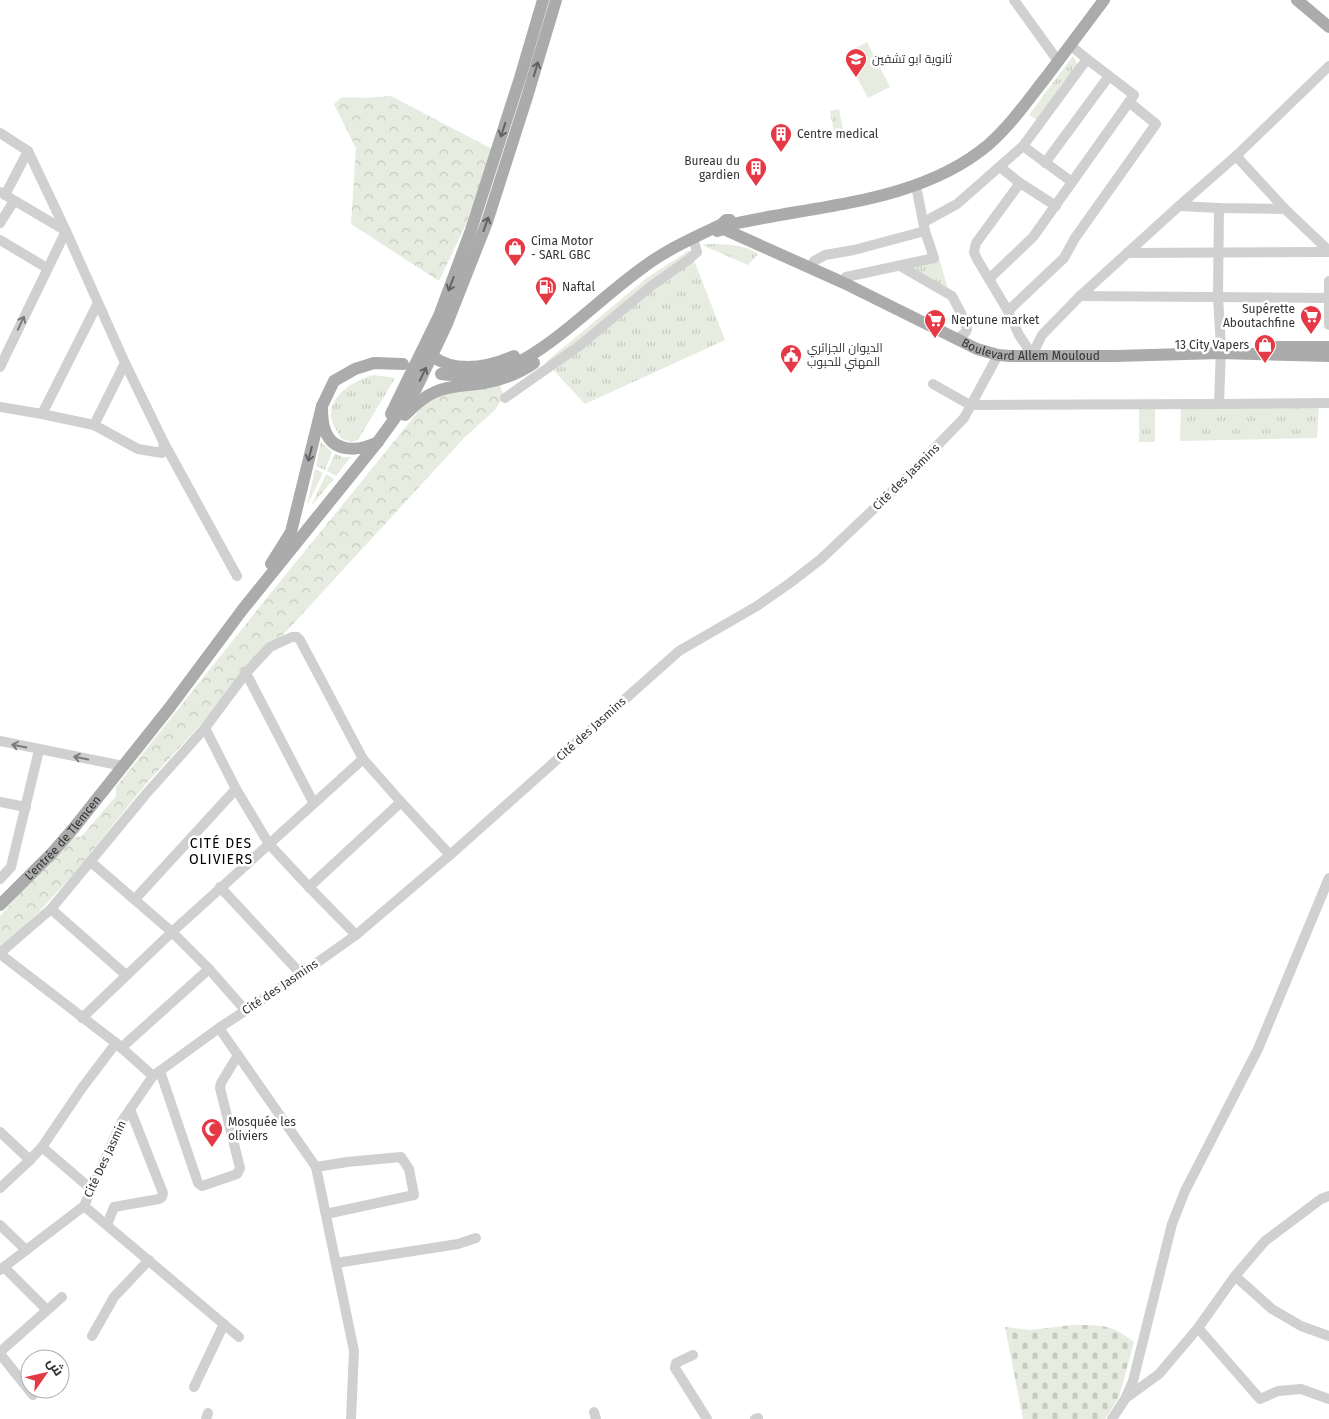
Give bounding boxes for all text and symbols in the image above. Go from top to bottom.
school or university icon: ثانوية ابو تشفين [844,47,868,78]
place label: ثانوية ابو تشفين [872,52,953,66]
one-way arrow [531,61,541,77]
one-way arrow [498,122,508,138]
building icon: Centre medical [769,122,793,153]
place label: Centre medical [797,127,879,141]
place label: Bureau du gardien [684,154,740,182]
building icon: Bureau du gardien [744,156,768,187]
one-way arrow [482,217,491,232]
place label: Cima Motor - SARL GBC [531,234,594,262]
shop icon: Cima Motor - SARL GBC [503,236,527,267]
fuel station icon: Naftal [534,275,558,306]
one-way arrow [446,276,455,291]
place label: Naftal [562,280,595,294]
place label: Supérette Aboutachfine [1223,302,1295,330]
supermarket icon: Supérette Aboutachfine [1299,304,1323,335]
supermarket icon: Neptune market [923,308,947,339]
place label: Neptune market [951,313,1040,327]
one-way arrow [17,316,26,331]
shop icon: 13 City Vapers [1253,333,1277,364]
street label: Boulevard Allem Mouloud [959,335,1100,363]
place label: 13 City Vapers [1175,338,1249,352]
place label: الديوان الجزائري المهني للحبوب [807,341,883,372]
public building icon: الديوان الجزائري المهني للحبوب [779,343,803,374]
one-way arrow [419,366,429,381]
street label: Cité des Jasmins [870,440,943,513]
one-way arrow [305,445,314,461]
street label: Cité des Jasmins [553,694,629,764]
one-way arrow [12,740,28,750]
one-way arrow [73,753,89,762]
street label: L'entrée de Tlemcen [22,793,104,883]
district label: CITÉ DES OLIVIERS [189,834,253,868]
street label: Cité des Jasmins [239,956,321,1018]
place label: Mosquée les oliviers [228,1115,296,1143]
mosque icon: Mosquée les oliviers [200,1117,224,1148]
street label: Cité Des Jasmin [81,1118,129,1200]
north arrow [20,1349,70,1399]
text: ش [43,1355,67,1379]

